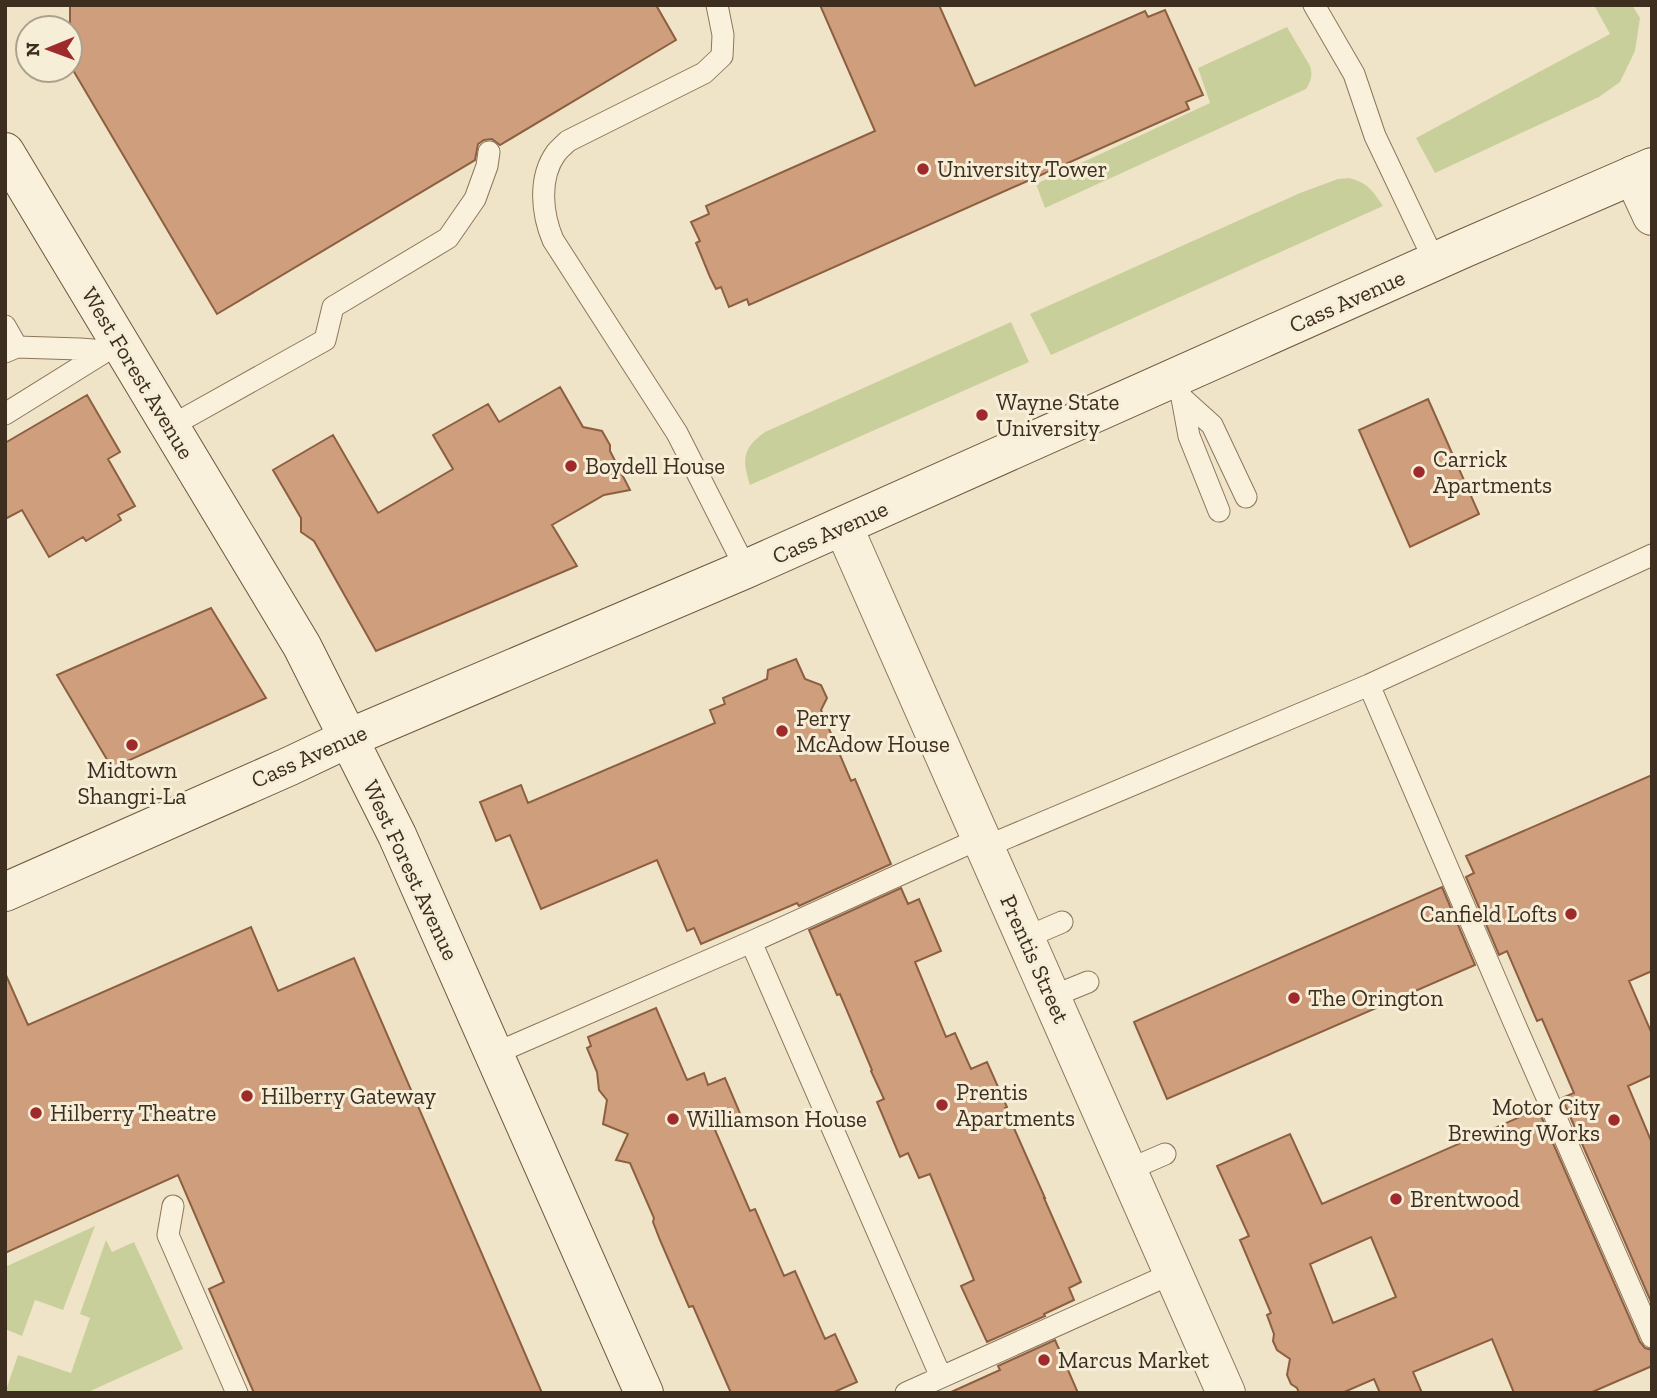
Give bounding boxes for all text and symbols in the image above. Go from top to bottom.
north arrow [14,14,84,84]
text: N [21,42,44,57]
place label: University Tower [937,155,1107,183]
marker: University Tower [915,161,931,177]
street label: Cass Avenue [1285,263,1409,339]
street label: West Forest Avenue [76,282,200,464]
place label: Wayne State University [996,388,1119,442]
marker: Wayne State University [974,407,990,423]
place label: Carrick Apartments [1433,445,1552,499]
place label: Boydell House [585,452,725,480]
marker: Boydell House [563,458,579,474]
marker: Carrick Apartments [1411,464,1427,480]
street label: Cass Avenue [768,494,892,570]
place label: Perry McAdow House [796,704,950,758]
street label: Cass Avenue [247,718,371,794]
marker: Perry McAdow House [774,723,790,739]
marker: Midtown Shangri-La [124,737,140,753]
place label: Midtown Shangri-La [78,756,186,810]
street label: West Forest Avenue [357,775,465,965]
street label: Prentis Street [994,890,1076,1028]
place label: Canfield Lofts [1420,900,1557,928]
marker: Canfield Lofts [1563,906,1579,922]
place label: The Orington [1308,984,1443,1012]
marker: The Orington [1286,990,1302,1006]
place label: Prentis Apartments [956,1078,1075,1132]
place label: Hilberry Gateway [261,1082,436,1110]
marker: Hilberry Gateway [239,1088,255,1104]
place label: Motor City Brewing Works [1448,1093,1600,1147]
marker: Prentis Apartments [934,1097,950,1113]
place label: Hilberry Theatre [50,1099,216,1127]
marker: Hilberry Theatre [28,1105,44,1121]
place label: Williamson House [687,1105,867,1133]
marker: Williamson House [665,1111,681,1127]
marker: Motor City Brewing Works [1606,1112,1622,1128]
place label: Brentwood [1410,1185,1520,1213]
marker: Brentwood [1388,1191,1404,1207]
place label: Marcus Market [1058,1346,1210,1374]
marker: Marcus Market [1036,1352,1052,1368]

